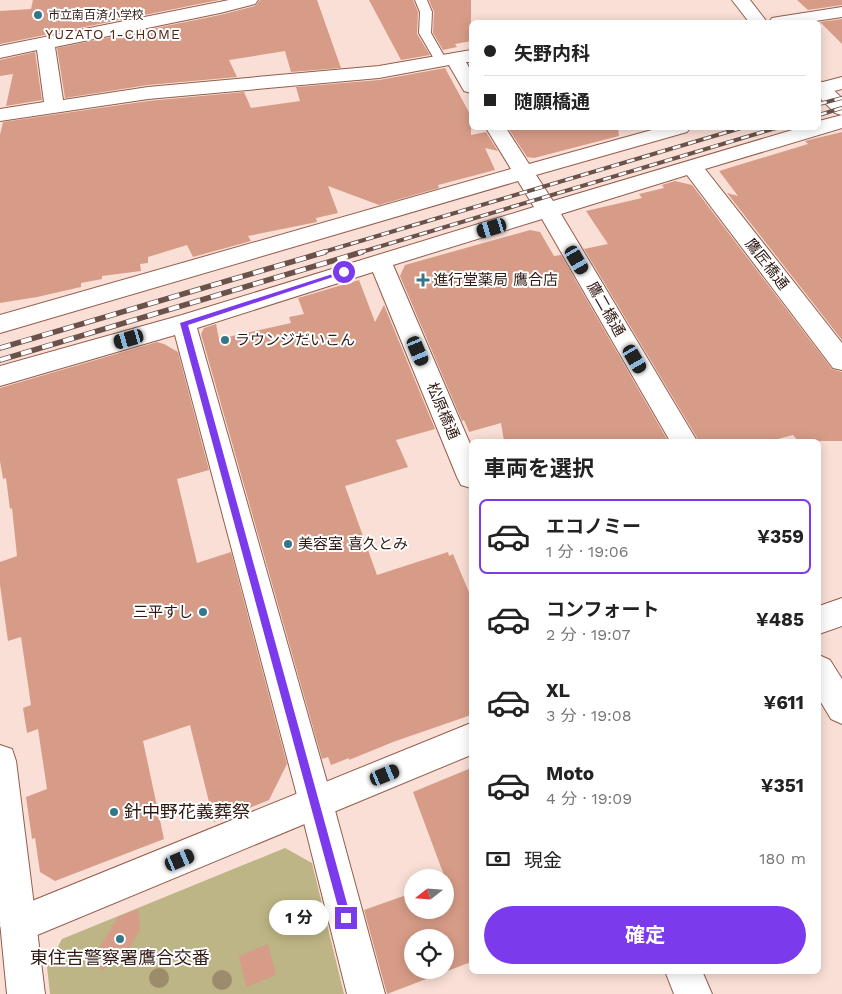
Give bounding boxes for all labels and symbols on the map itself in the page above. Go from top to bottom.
place label: 市立南百済小学校 [48,8,144,22]
marker: 市立南百済小学校 [32,9,44,21]
district label: YUZATO 1-CHOME [45,26,181,42]
car [475,216,508,240]
street label: 鷹匠橋通 [741,235,793,293]
car [563,243,590,277]
route start [333,261,355,283]
place label: 進行堂薬局 鷹合店 [433,271,558,289]
marker: 進行堂薬局 鷹合店 [417,274,429,286]
street label: 鷹二橋通 [583,279,629,339]
car [112,328,145,350]
place label: ラウンジだいこん [235,331,355,349]
marker: ラウンジだいこん [219,334,231,346]
car [405,334,430,368]
car [621,342,648,376]
street label: 松原橋通 [423,380,463,442]
place label: 美容室 喜久とみ [298,535,408,553]
marker: 美容室 喜久とみ [282,538,294,550]
place label: 三平すし [133,603,193,621]
marker: 三平すし [197,606,209,618]
car [368,762,401,788]
place label: 針中野花義葬祭 [124,801,250,822]
marker: 針中野花義葬祭 [108,806,120,818]
car [163,847,196,873]
north arrow [404,869,454,919]
callout: 1 分 [268,900,328,936]
route end [335,907,357,929]
marker: 東住吉警察署鷹合交番 [114,933,126,945]
place label: 東住吉警察署鷹合交番 [30,947,210,968]

